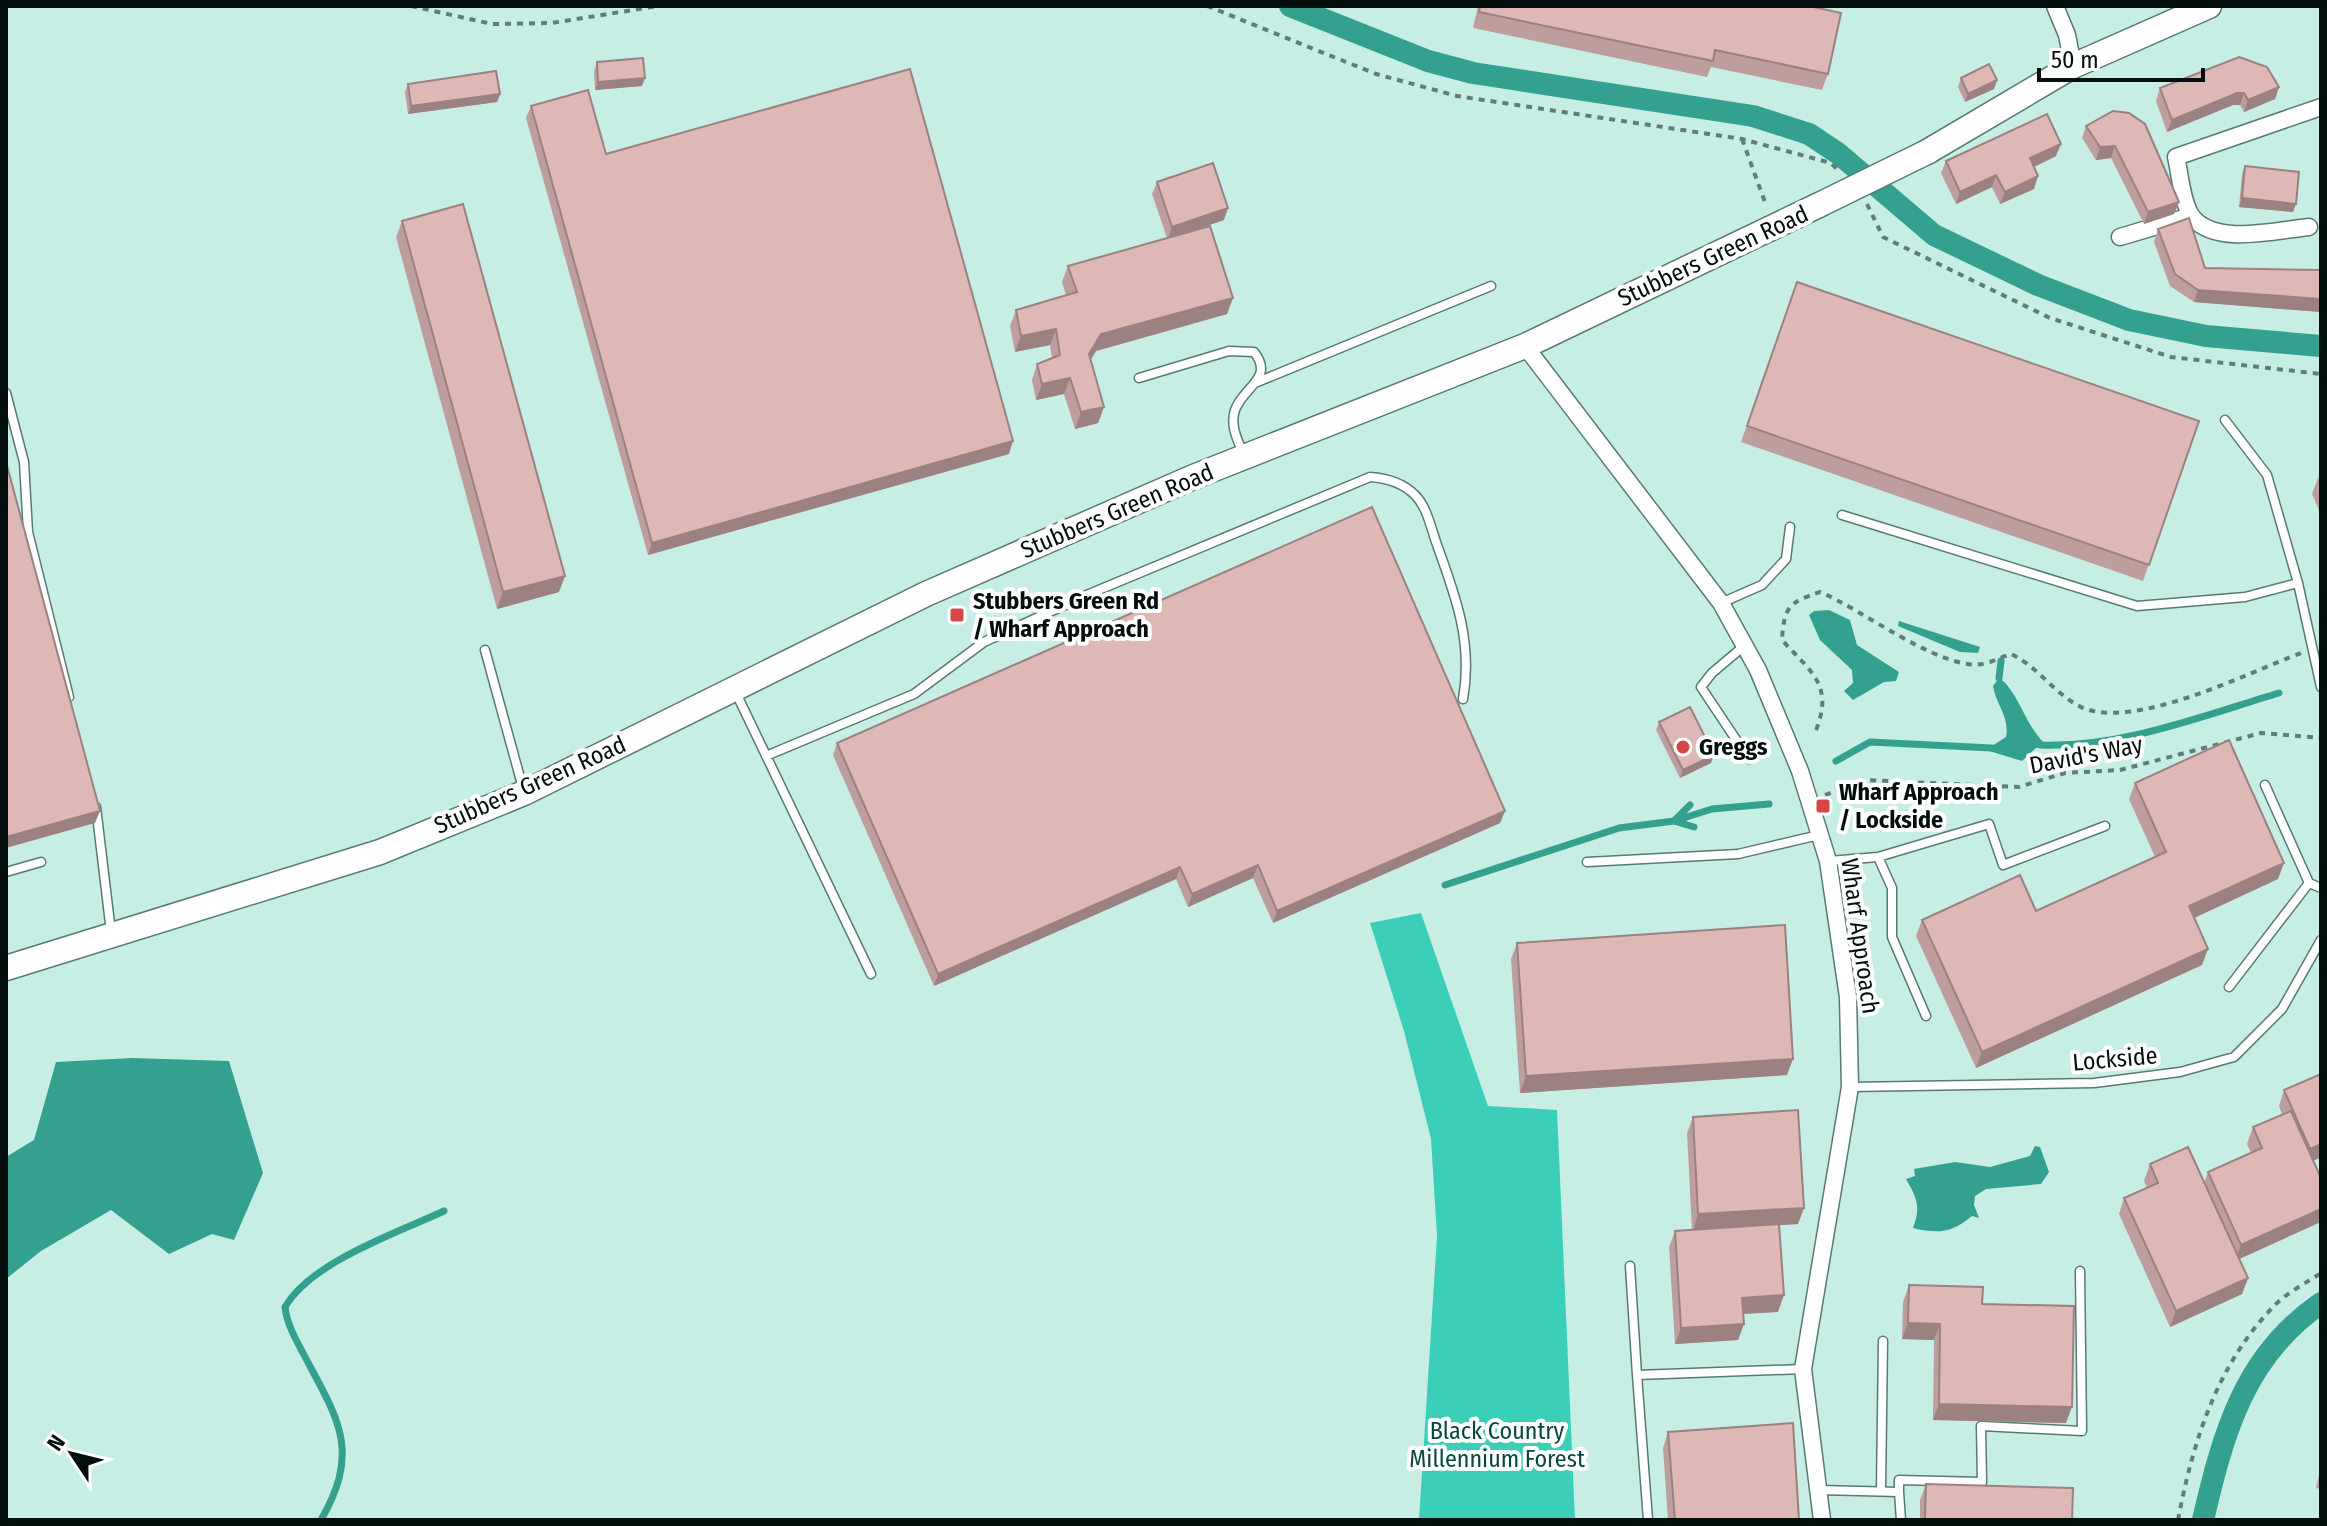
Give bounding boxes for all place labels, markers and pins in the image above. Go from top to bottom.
place label: Stubbers Green Rd / Wharf Approach [973,587,1159,643]
marker: Stubbers Green Rd / Wharf Approach [948,606,966,624]
place label: Greggs [1699,733,1768,761]
marker: Greggs [1674,738,1692,756]
place label: Wharf Approach / Lockside [1839,778,1999,834]
marker: Wharf Approach / Lockside [1814,797,1832,815]

